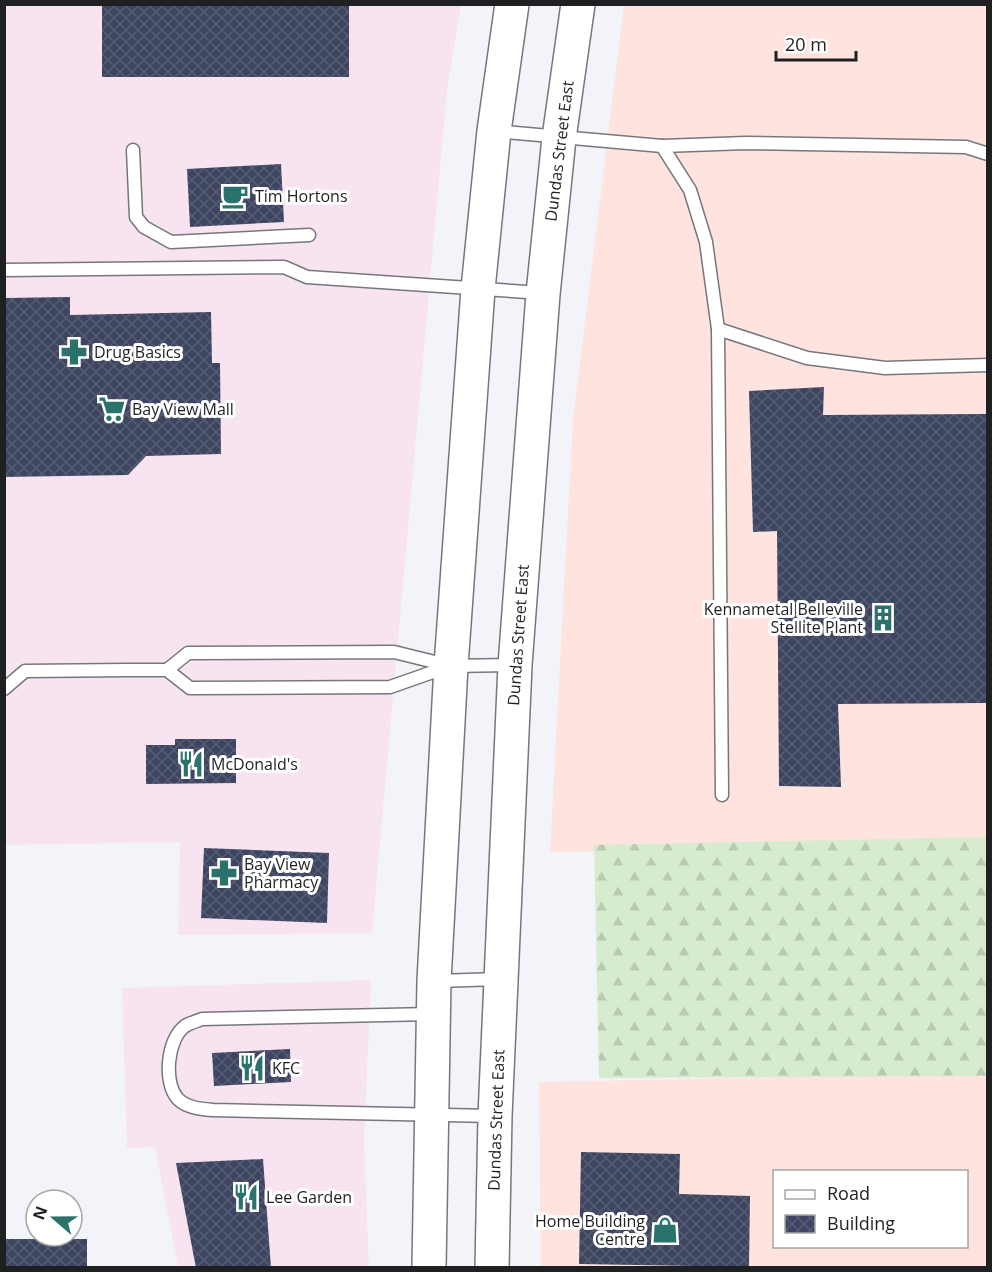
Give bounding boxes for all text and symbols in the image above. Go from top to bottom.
scale bar [776,24,856,62]
text: 20 m [785,32,827,56]
street label: Dundas Street East [539,79,579,223]
cafe icon: Tim Hortons [220,181,250,211]
place label: Tim Hortons [255,185,348,207]
pharmacy icon: Drug Basics [59,337,89,367]
place label: Drug Basics [94,341,181,363]
supermarket icon: Bay View Mall [97,394,127,424]
place label: Bay View Mall [132,398,234,420]
street label: Dundas Street East [502,563,534,706]
place label: Kennametal Belleville Stellite Plant [704,598,863,638]
building icon: Kennametal Belleville Stellite Plant [868,603,898,633]
restaurant icon: McDonald's [176,749,206,779]
place label: McDonald's [211,753,298,775]
place label: Bay View Pharmacy [244,853,319,893]
pharmacy icon: Bay View Pharmacy [209,858,239,888]
street label: Dundas Street East [483,1049,509,1191]
restaurant icon: KFC [237,1053,267,1083]
place label: KFC [272,1057,300,1079]
legend [773,1170,968,1248]
text: Road [827,1181,870,1205]
restaurant icon: Lee Garden [231,1182,261,1212]
place label: Lee Garden [266,1186,352,1208]
north arrow [24,1188,84,1248]
text: N [27,1203,52,1223]
place label: Home Building Centre [535,1210,645,1250]
text: Building [827,1211,895,1235]
shop icon: Home Building Centre [650,1215,680,1245]

